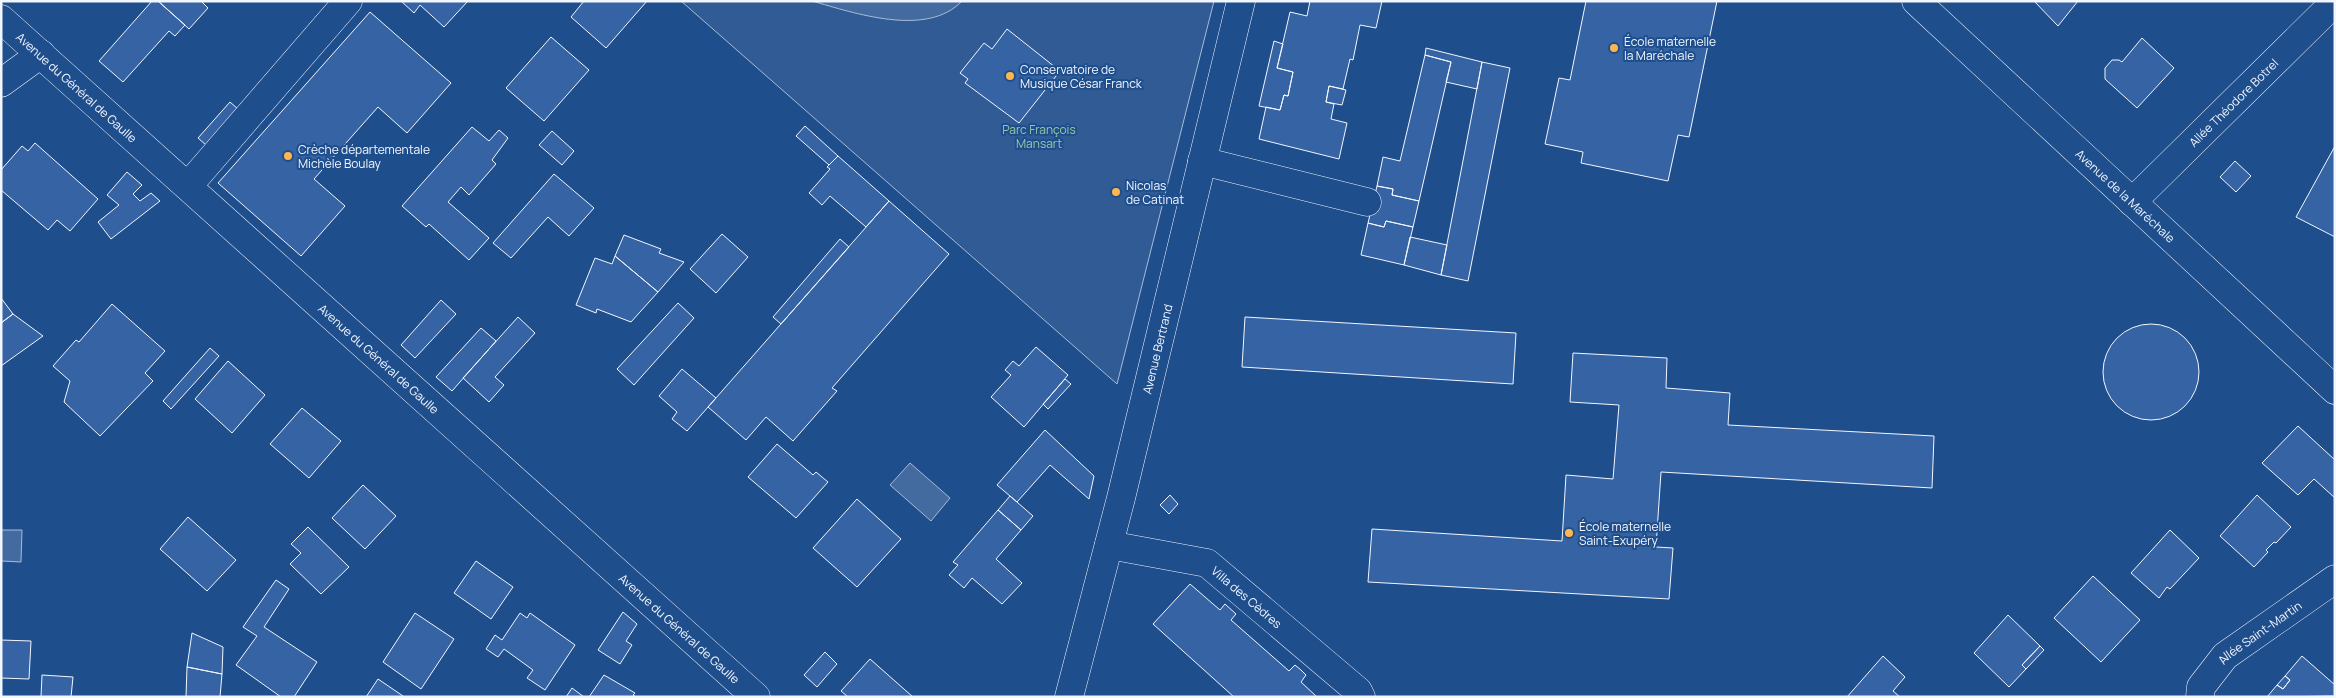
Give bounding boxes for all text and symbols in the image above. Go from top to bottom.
street label: Avenue du Général de Gaulle [13,28,141,146]
place label: École maternelle la Maréchale [1624,33,1716,64]
marker: École maternelle la Maréchale [1608,42,1620,54]
street label: Allée Théodore Botrel [2185,54,2282,150]
place label: Conservatoire de Musique César Franck [1020,61,1143,92]
marker: Conservatoire de Musique César Franck [1004,70,1016,82]
park label: Parc François Mansart [1002,121,1076,152]
place label: Crèche départementale Michèle Boulay [298,141,430,172]
street label: Avenue de la Maréchale [2072,145,2179,246]
marker: Crèche départementale Michèle Boulay [282,150,294,162]
place label: Nicolas de Catinat [1126,177,1184,208]
marker: Nicolas de Catinat [1110,186,1122,198]
street label: Avenue du Général de Gaulle [315,300,443,417]
street label: Avenue Bertrand [1138,302,1176,396]
place label: École maternelle Saint-Exupéry [1579,518,1671,549]
marker: École maternelle Saint-Exupéry [1563,527,1575,539]
street label: Villa des Cèdres [1208,562,1286,632]
street label: Avenue du Général de Gaulle [615,570,744,687]
street label: Allée Saint-Martin [2213,597,2305,668]

